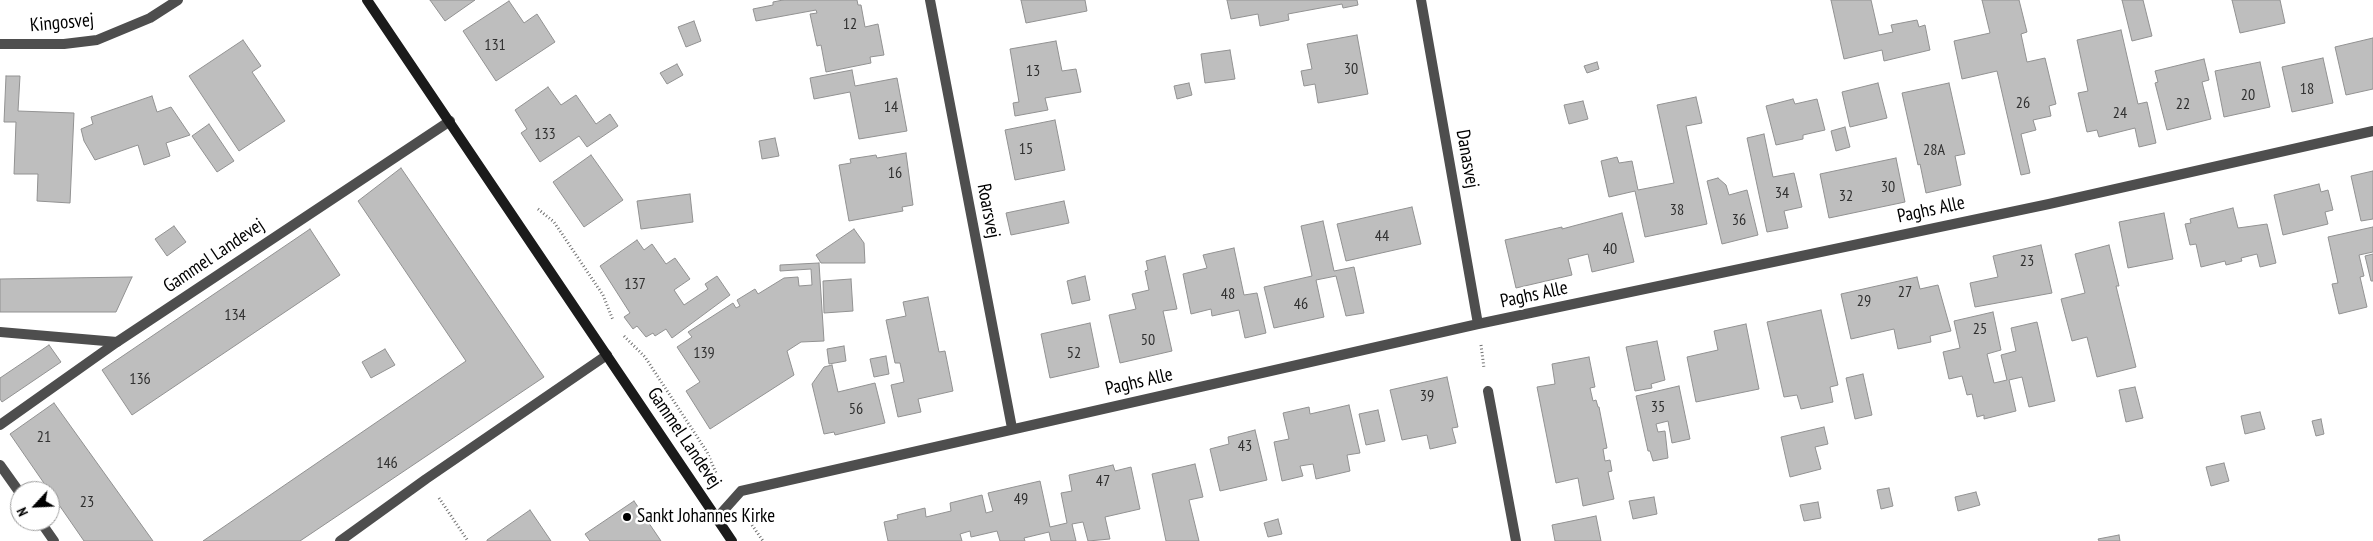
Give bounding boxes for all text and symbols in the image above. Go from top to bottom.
street label: Kingosvej [29,9,95,37]
house number: 12 [843,14,857,34]
house number: 131 [484,35,506,55]
house number: 30 [1344,59,1358,79]
house number: 13 [1026,61,1040,81]
house number: 18 [2300,79,2314,99]
house number: 20 [2241,85,2255,105]
house number: 26 [2016,93,2030,113]
house number: 22 [2176,94,2190,114]
house number: 14 [884,97,898,117]
house number: 24 [2113,103,2127,123]
house number: 133 [534,124,556,144]
street label: Danasvej [1451,128,1483,190]
house number: 15 [1019,139,1033,159]
house number: 28A [1923,140,1945,160]
house number: 16 [888,163,902,183]
house number: 30 [1881,177,1895,197]
street label: Roarsvej [972,182,1004,240]
house number: 34 [1775,183,1789,203]
house number: 32 [1839,186,1853,206]
street label: Paghs Alle [1895,192,1967,228]
house number: 38 [1670,200,1684,220]
house number: 36 [1732,210,1746,230]
street label: Gammel Landevej [159,214,269,298]
house number: 44 [1375,226,1389,246]
house number: 40 [1603,239,1617,259]
house number: 23 [2020,251,2034,271]
house number: 137 [624,274,646,294]
street label: Paghs Alle [1498,277,1570,313]
house number: 27 [1898,282,1912,302]
house number: 48 [1221,284,1235,304]
house number: 29 [1857,291,1871,311]
house number: 46 [1294,294,1308,314]
house number: 134 [224,305,246,325]
house number: 25 [1973,319,1987,339]
house number: 50 [1141,330,1155,350]
house number: 139 [693,343,715,363]
house number: 52 [1067,343,1081,363]
street label: Paghs Alle [1103,363,1175,401]
house number: 136 [129,369,151,389]
street label: Gammel Landevej [642,383,726,493]
house number: 39 [1420,386,1434,406]
house number: 35 [1651,397,1665,417]
house number: 56 [849,399,863,419]
house number: 21 [37,427,51,447]
house number: 43 [1238,436,1252,456]
house number: 146 [376,453,398,473]
house number: 47 [1096,471,1110,491]
north arrow [10,481,60,531]
house number: 49 [1014,489,1028,509]
house number: 23 [80,492,94,512]
text: N [13,505,32,519]
place label: Sankt Johannes Kirke [637,506,775,528]
marker: Sankt Johannes Kirke [621,511,633,523]

